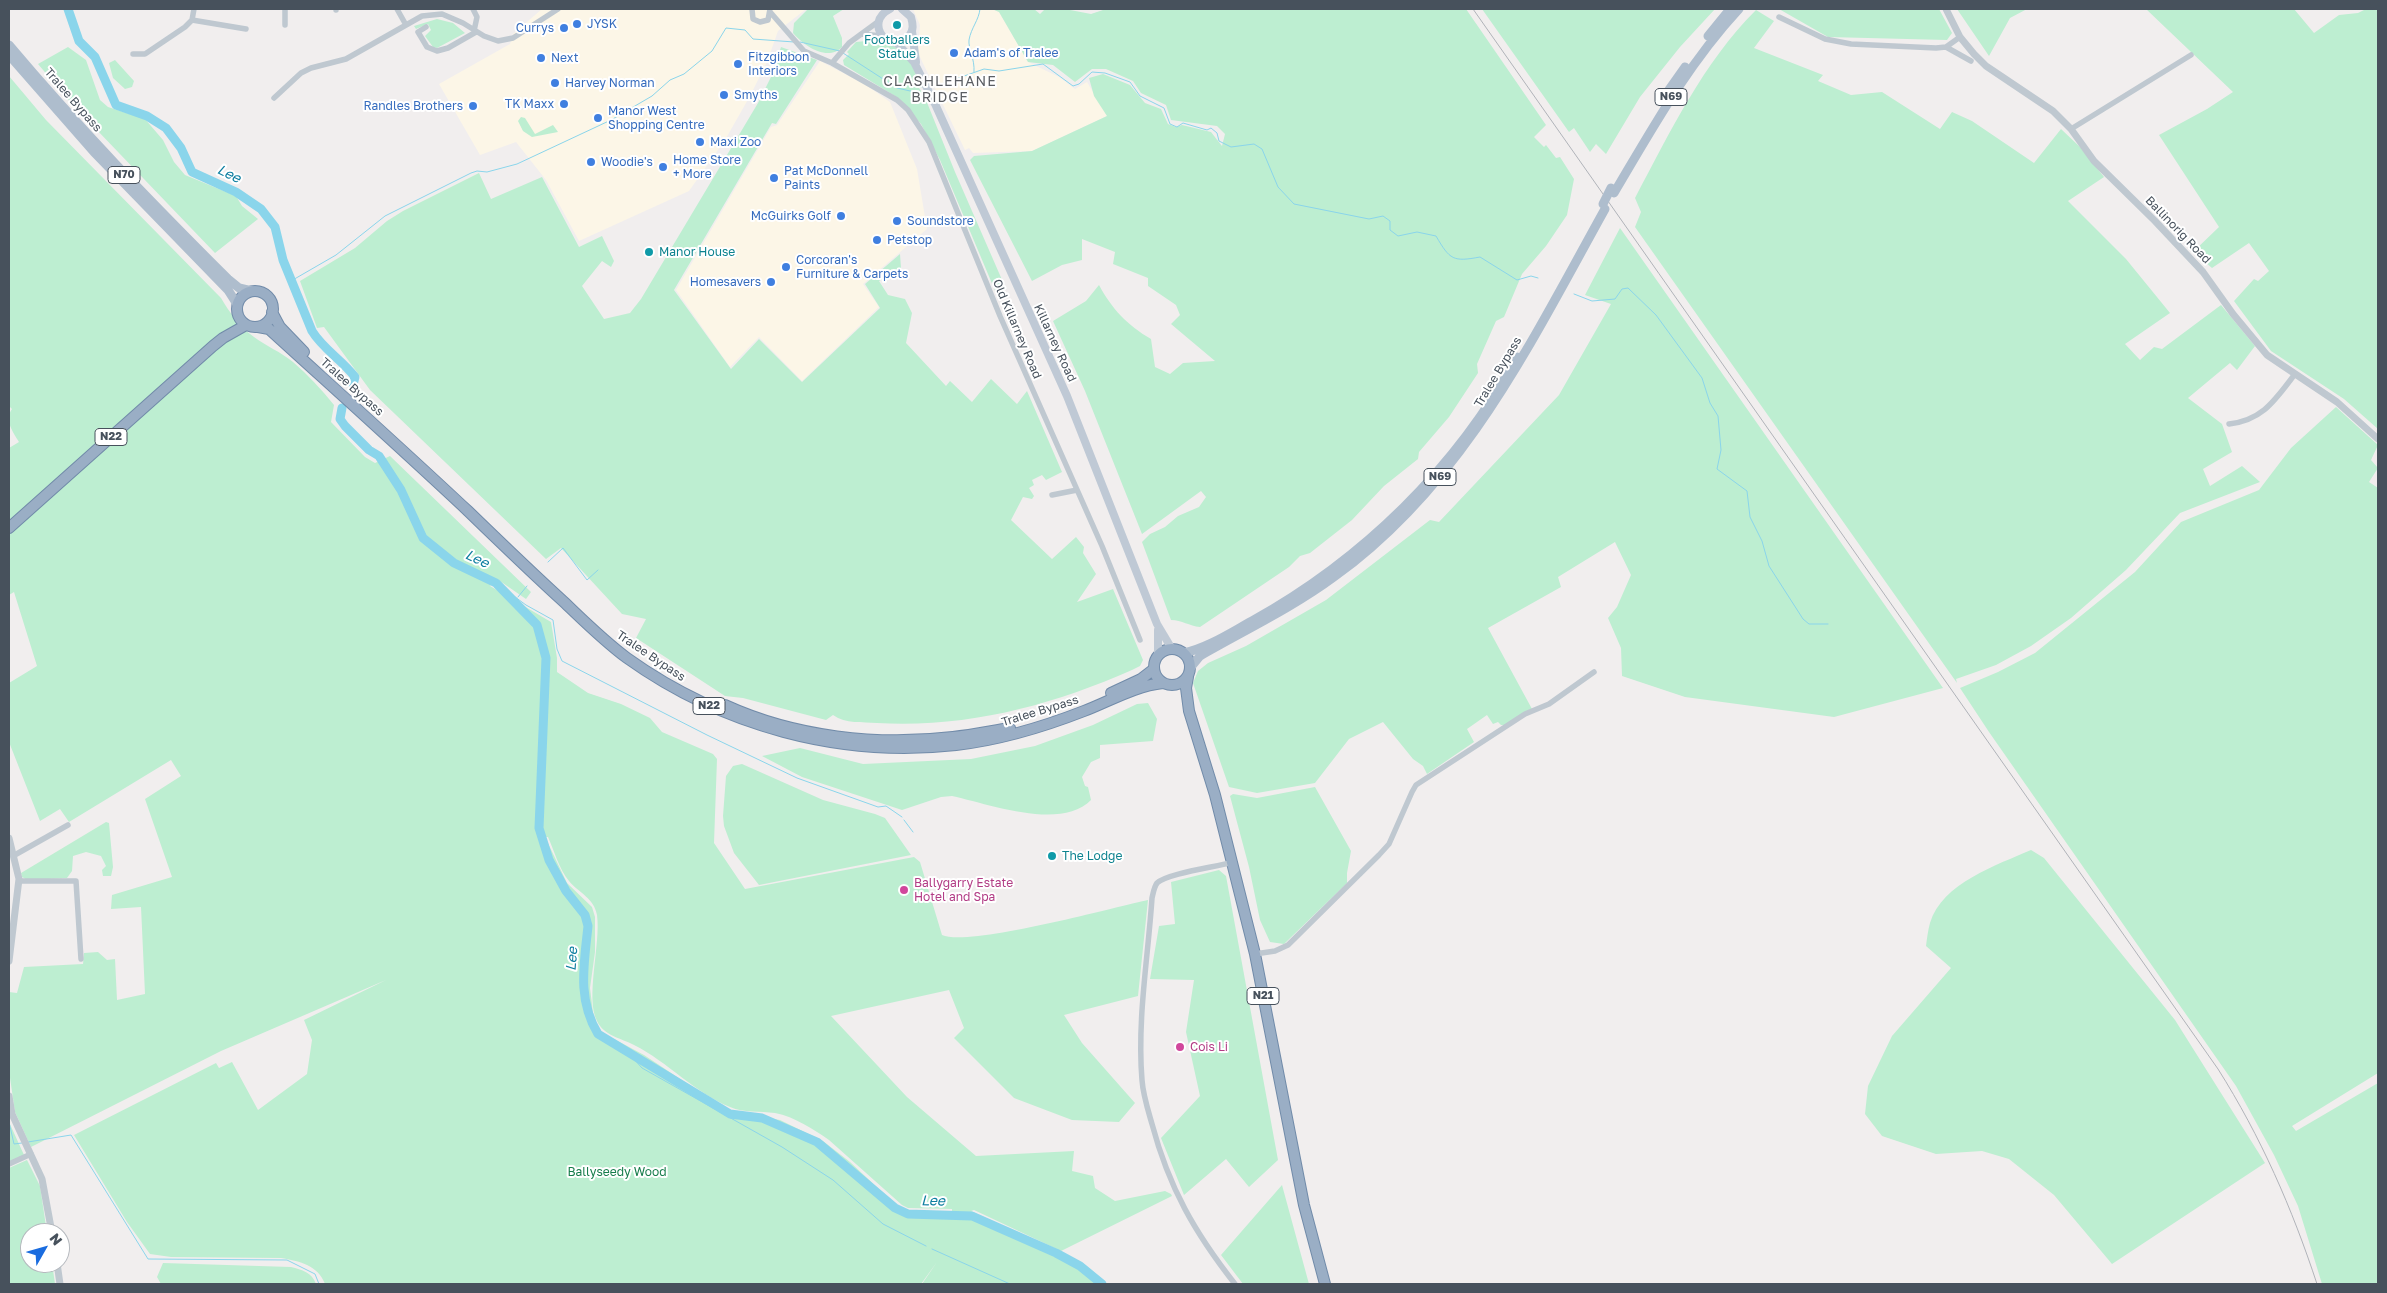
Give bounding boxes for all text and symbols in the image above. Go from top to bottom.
place label: JYSK [587,17,617,31]
marker: JYSK [571,18,583,30]
marker: Footballers Statue [891,19,903,31]
place label: Currys [516,21,554,35]
marker: Currys [558,22,570,34]
place label: Footballers Statue [864,33,930,61]
place label: Adam's of Tralee [964,46,1058,60]
marker: Adam's of Tralee [948,47,960,59]
place label: Fitzgibbon Interiors [748,50,809,78]
place label: Next [551,51,578,65]
marker: Next [535,52,547,64]
marker: Fitzgibbon Interiors [732,58,744,70]
street label: Tralee Bypass [41,65,105,135]
district label: CLASHLEHANE BRIDGE [882,74,998,106]
place label: Harvey Norman [565,76,655,90]
marker: Harvey Norman [549,77,561,89]
place label: Smyths [734,88,778,102]
road number: N69 [1655,88,1687,105]
marker: Smyths [718,89,730,101]
place label: TK Maxx [505,97,554,111]
marker: TK Maxx [558,98,570,110]
place label: Randles Brothers [363,99,463,113]
marker: Randles Brothers [467,100,479,112]
place label: Manor West Shopping Centre [608,104,705,132]
marker: Manor West Shopping Centre [592,112,604,124]
place label: Maxi Zoo [710,135,761,149]
marker: Maxi Zoo [694,136,706,148]
place label: Home Store + More [673,153,741,181]
place label: Woodie's [601,155,653,169]
marker: Woodie's [585,156,597,168]
water label: Lee [214,161,244,187]
marker: Home Store + More [657,161,669,173]
place label: Pat McDonnell Paints [784,164,868,192]
road number: N70 [108,166,140,184]
marker: Pat McDonnell Paints [768,172,780,184]
street label: Ballinorig Road [2142,193,2214,267]
place label: McGuirks Golf [751,209,831,223]
marker: McGuirks Golf [835,210,847,222]
place label: Soundstore [907,214,974,228]
marker: Soundstore [891,215,903,227]
place label: Petstop [887,233,932,247]
marker: Petstop [871,234,883,246]
place label: Manor House [659,245,735,259]
marker: Manor House [643,246,655,258]
place label: Corcoran's Furniture & Carpets [796,253,908,281]
marker: Corcoran's Furniture & Carpets [780,261,792,273]
place label: Homesavers [690,275,761,289]
marker: Homesavers [765,276,777,288]
street label: Old Killarney Road [990,277,1044,381]
street label: Killarney Road [1031,302,1079,384]
street label: Tralee Bypass [1471,334,1525,410]
street label: Tralee Bypass [318,355,386,419]
road number: N22 [95,428,127,446]
road number: N69 [1424,468,1456,486]
water label: Lee [463,546,491,572]
street label: Tralee Bypass [614,628,688,684]
street label: Tralee Bypass [1000,692,1080,730]
road number: N22 [693,698,725,714]
place label: The Lodge [1062,849,1122,863]
marker: The Lodge [1046,850,1058,862]
place label: Ballygarry Estate Hotel and Spa [914,876,1013,904]
marker: Ballygarry Estate Hotel and Spa [898,884,910,896]
water label: Lee [563,946,581,972]
road number: N21 [1247,988,1279,1004]
place label: Cois Li [1190,1040,1228,1054]
marker: Cois Li [1174,1041,1186,1053]
park label: Ballyseedy Wood [567,1165,667,1179]
water label: Lee [921,1192,945,1210]
north arrow [20,1223,70,1273]
text: N [46,1230,66,1248]

